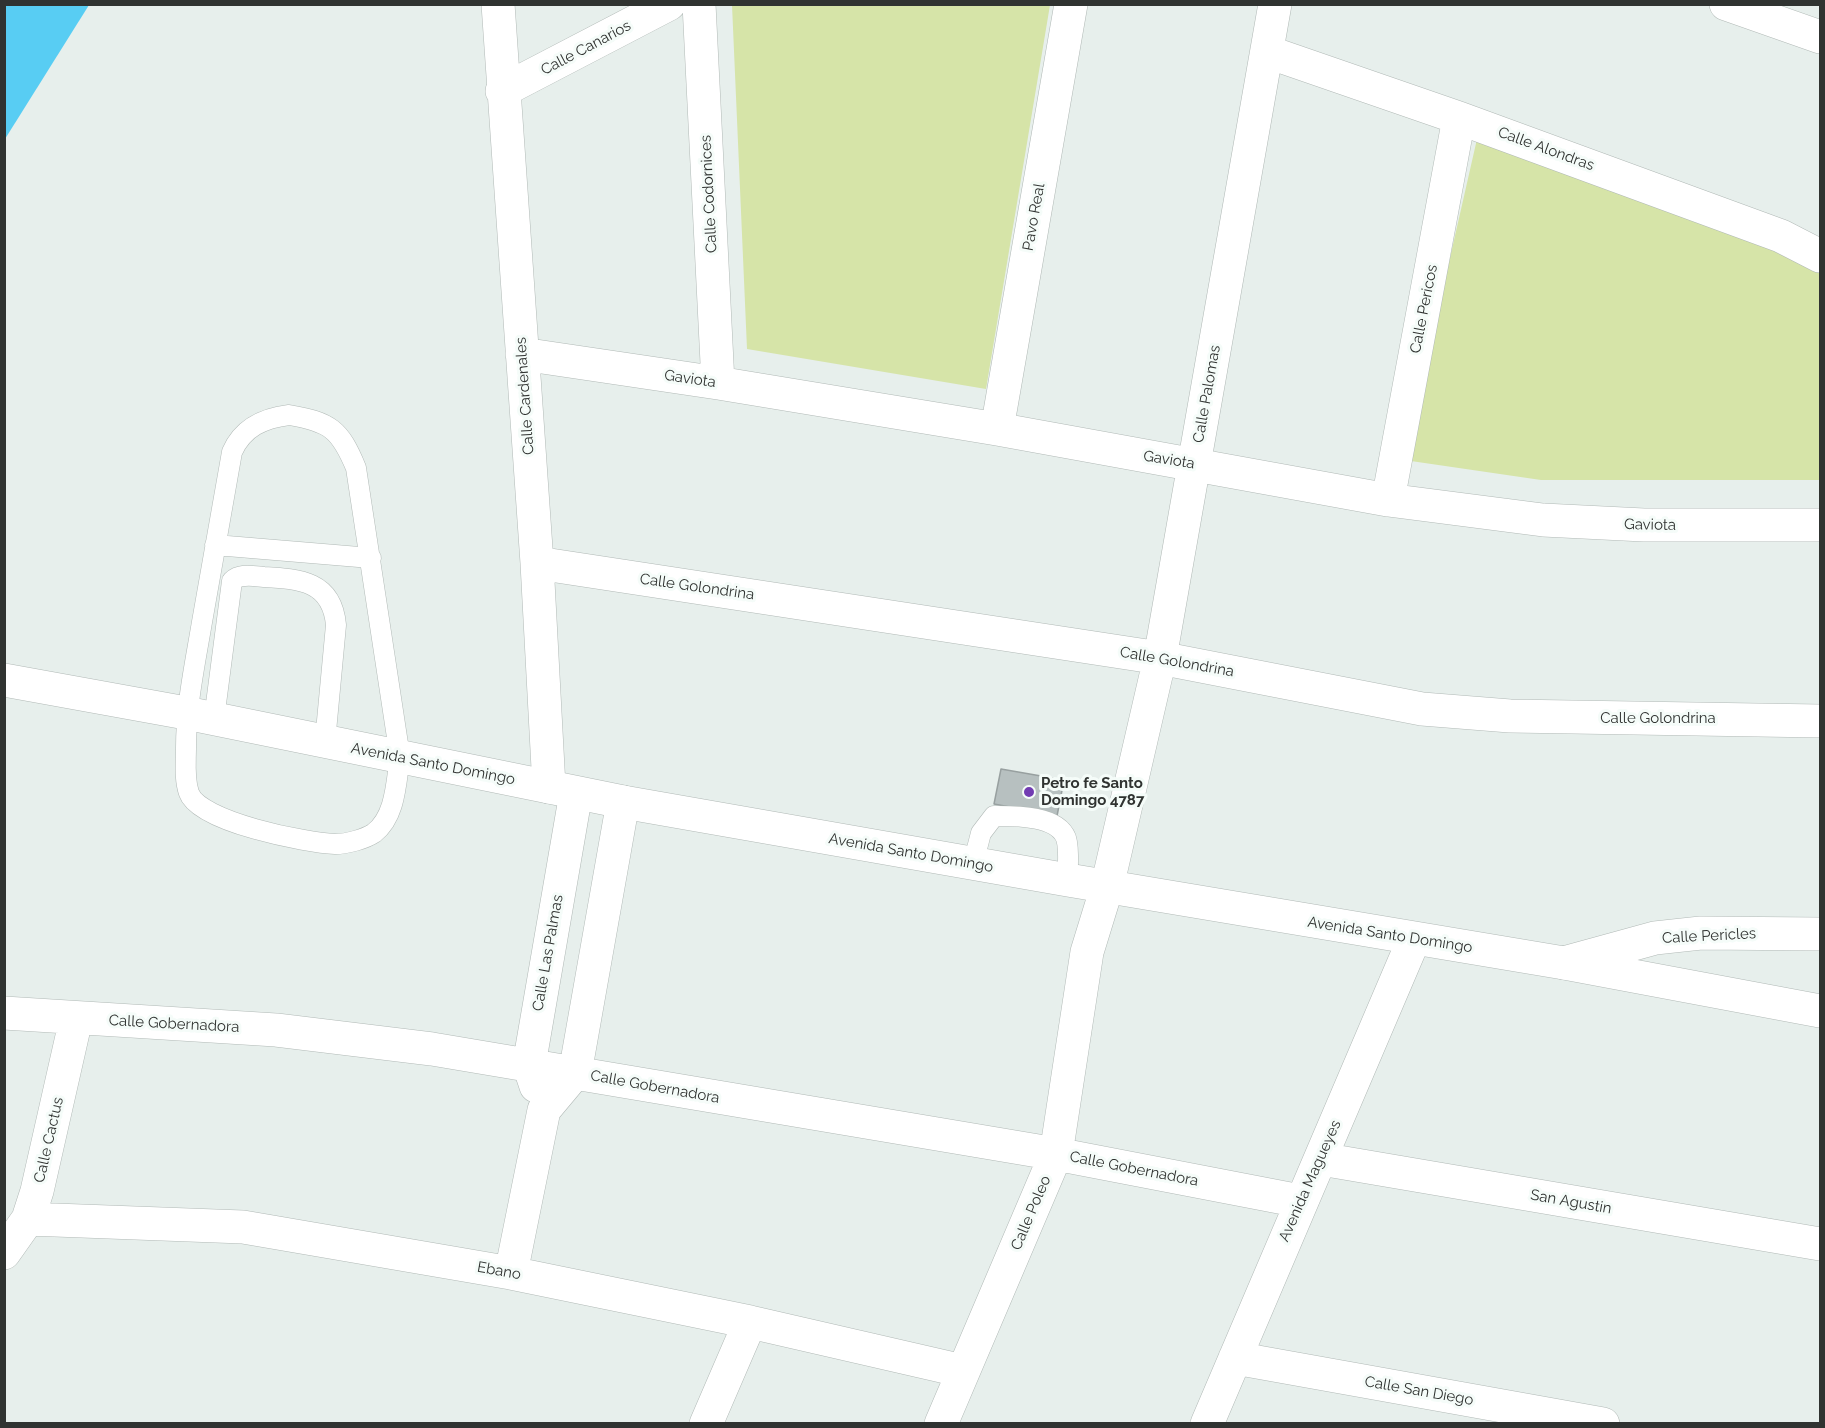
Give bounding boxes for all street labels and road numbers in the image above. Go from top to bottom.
street label: Calle Canarios [538,17,634,79]
street label: Calle Alondras [1495,123,1597,175]
street label: Calle Codornices [697,135,721,253]
street label: Pavo Real [1019,182,1049,252]
street label: Calle Pericos [1407,263,1441,355]
street label: Calle Cardenales [512,337,538,455]
street label: Calle Palomas [1190,344,1224,444]
street label: Gaviota [663,366,717,392]
street label: Gaviota [1142,447,1196,473]
street label: Gaviota [1624,516,1676,534]
street label: Calle Golondrina [639,570,755,604]
street label: Calle Golondrina [1119,643,1235,681]
street label: Calle Golondrina [1600,709,1716,727]
street label: Avenida Santo Domingo [349,739,517,789]
street label: Avenida Santo Domingo [827,830,995,876]
street label: Calle Las Palmas [529,893,567,1013]
street label: Avenida Santo Domingo [1306,913,1474,957]
street label: Calle Pericles [1662,925,1756,947]
street label: Calle Gobernadora [108,1012,240,1036]
street label: Calle Gobernadora [589,1067,721,1107]
street label: Calle Cactus [30,1096,68,1184]
street label: Avenida Magueyes [1275,1117,1345,1245]
street label: Calle Gobernadora [1068,1148,1200,1190]
street label: Calle Poleo [1007,1173,1055,1253]
street label: San Agustin [1529,1186,1613,1218]
street label: Ebano [476,1258,522,1284]
street label: Calle San Diego [1363,1373,1475,1409]

